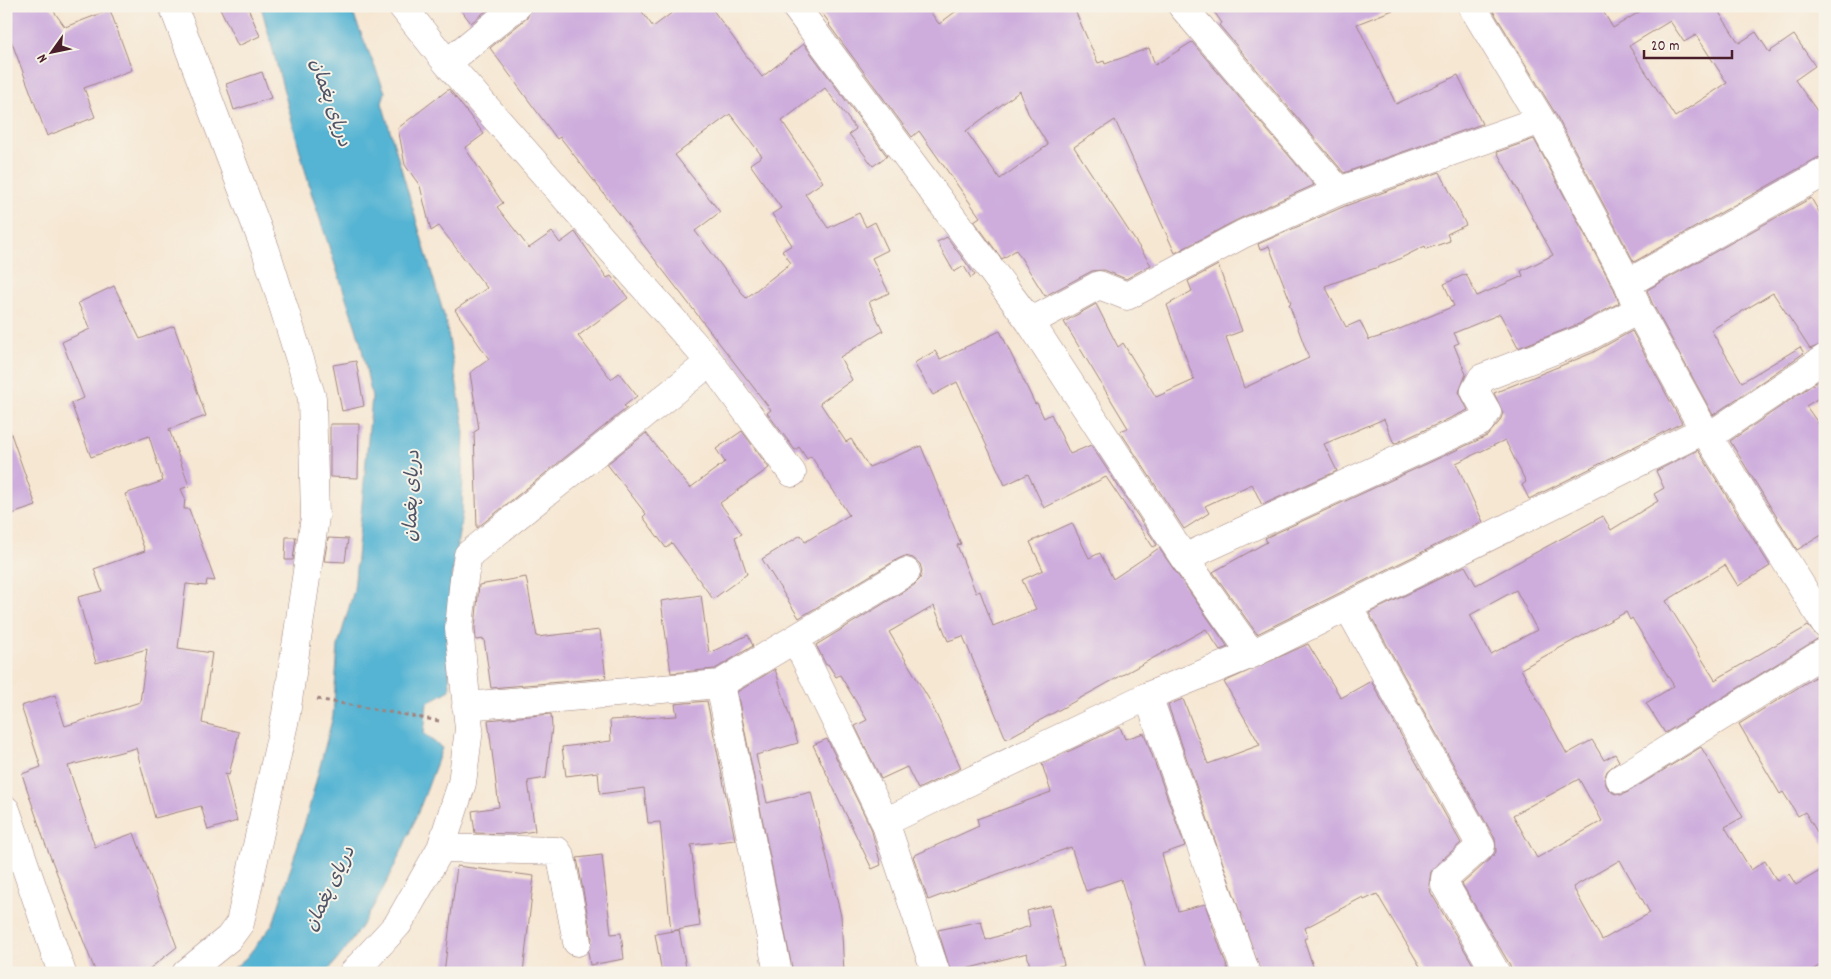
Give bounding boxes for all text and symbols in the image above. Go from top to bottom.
north arrow [28,28,78,78]
scale bar [1644,28,1731,60]
text: 20 m [1651,36,1679,58]
text: N [32,50,53,66]
water label: دریای پغمان [301,55,356,151]
water label: دریای پغمان [398,450,429,542]
water label: دریای پغمان [299,842,363,937]

